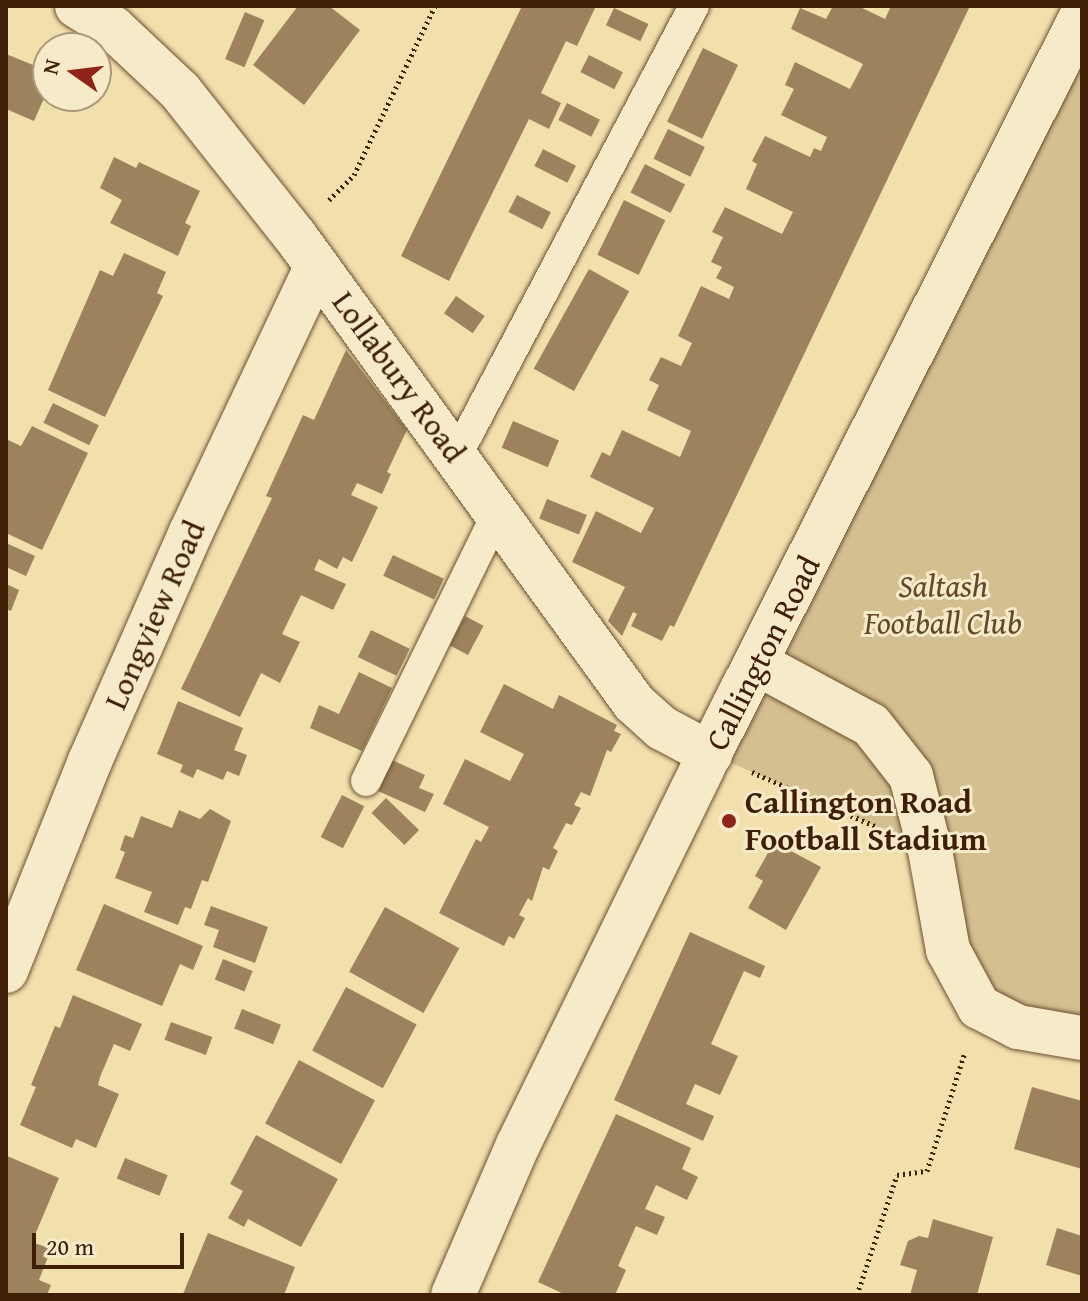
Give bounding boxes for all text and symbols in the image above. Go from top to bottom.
north arrow [32,32,112,112]
text: N [33,56,68,78]
street label: Lollabury Road [324,284,474,470]
street label: Longview Road [96,515,214,715]
street label: Callington Road [698,549,828,757]
park label: Saltash Football Club [864,568,1022,643]
place label: Callington Road Football Stadium [745,784,987,859]
marker: Callington Road Football Stadium [720,812,738,830]
scale bar [36,1217,188,1267]
text: 20 m [46,1229,94,1264]

